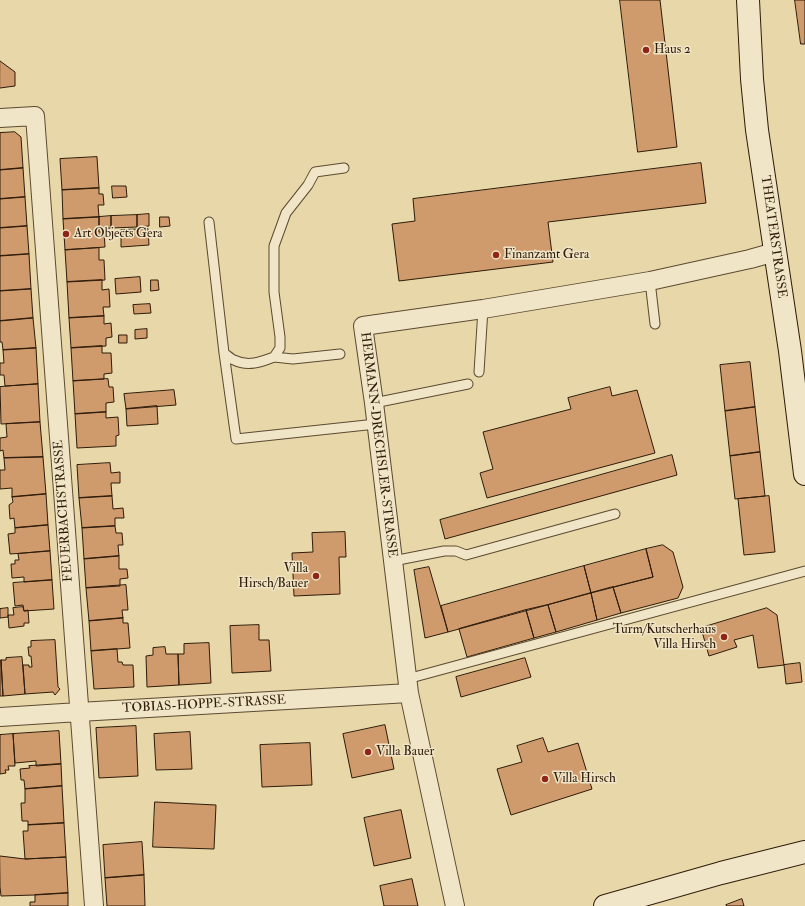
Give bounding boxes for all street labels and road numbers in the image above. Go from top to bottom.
street label: THEATERSTRASSE [757,174,789,300]
street label: HERMANN-DRECHSLER-STRASSE [356,331,400,559]
street label: FEUERBACHSTRASSE [51,440,77,582]
street label: TOBIAS-HOPPE-STRASSE [122,693,286,717]

